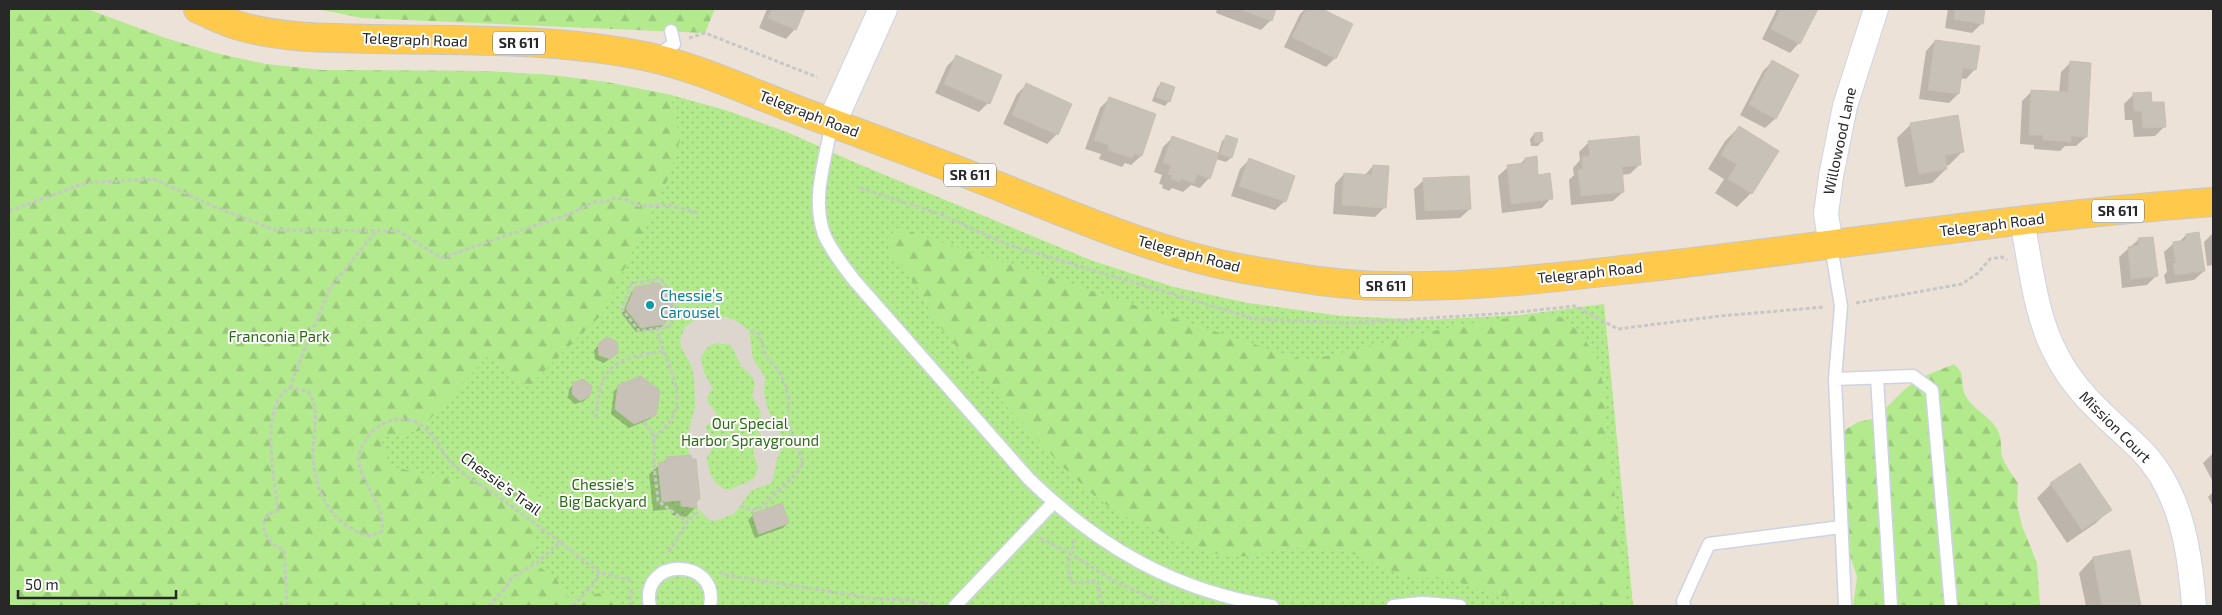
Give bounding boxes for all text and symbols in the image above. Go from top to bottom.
street label: Telegraph Road [362,28,468,50]
road number: SR 611 [493,32,545,54]
street label: Willowood Lane [1819,85,1859,196]
street label: Telegraph Road [757,86,862,140]
road number: SR 611 [944,164,996,186]
road number: SR 611 [2092,200,2144,222]
street label: Telegraph Road [1938,209,2045,239]
street label: Telegraph Road [1136,231,1243,275]
street label: Telegraph Road [1536,258,1643,286]
road number: SR 611 [1360,274,1412,298]
place label: Chessie’s Carousel [660,286,723,321]
marker: Chessie’s Carousel [644,299,656,311]
park label: Franconia Park [228,327,330,345]
street label: Mission Court [2076,387,2155,466]
park label: Our Special Harbor Sprayground [681,414,819,449]
street label: Chessie’s Trail [458,448,546,519]
park label: Chessie's Big Backyard [559,475,647,510]
scale bar [18,568,175,600]
text: 50 m [25,575,59,593]

